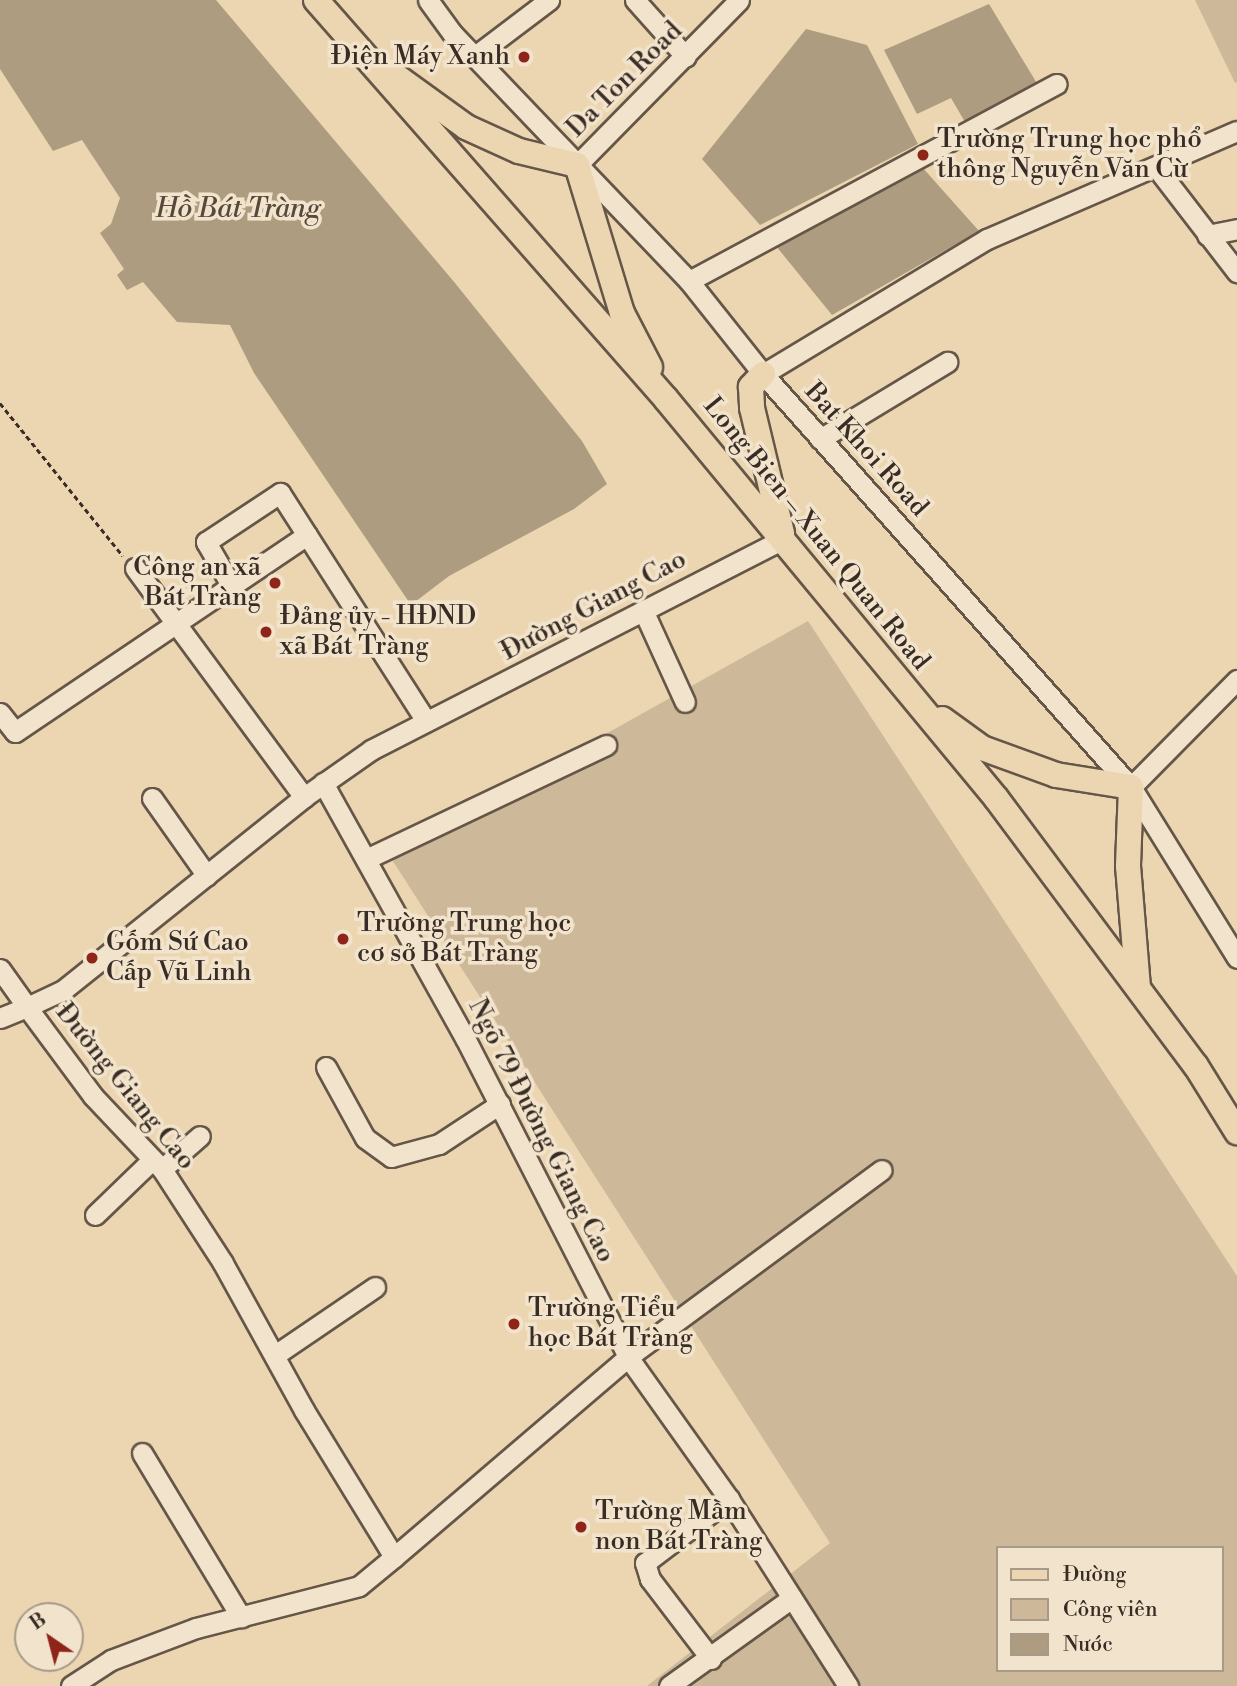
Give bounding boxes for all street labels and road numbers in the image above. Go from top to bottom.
street label: Da Ton Road [561,16,689,144]
street label: Bat Khoi Road [798,377,934,523]
street label: Long Bien – Xuan Quan Road [696,391,936,677]
street label: Đường Giang Cao [496,544,692,668]
street label: Ngõ 79 Đường Giang Cao [461,994,621,1268]
street label: Đường Giang Cao [48,998,202,1176]

